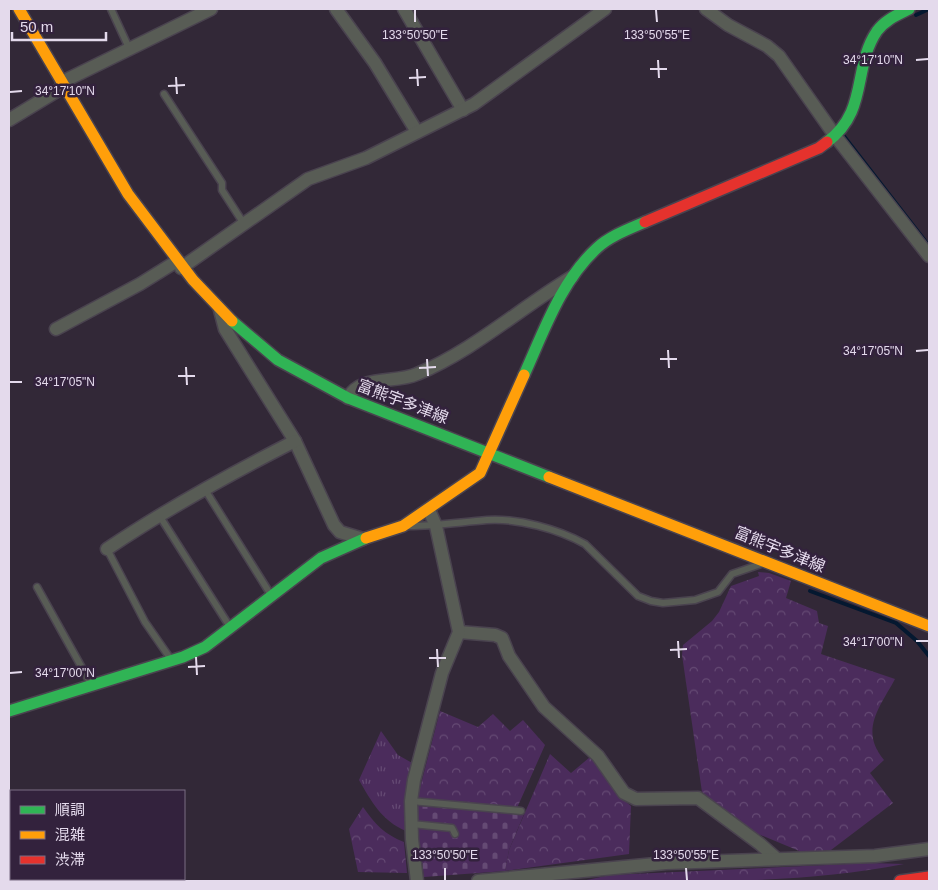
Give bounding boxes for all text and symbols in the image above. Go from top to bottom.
scale bar [12,10,106,42]
text: 50 m [20,18,53,35]
text: 133°50'50"E [382,28,448,42]
text: 133°50'55"E [624,28,690,42]
text: 34°17'10"N [843,53,903,67]
text: 34°17'10"N [35,84,95,98]
text: 34°17'05"N [843,344,903,358]
text: 34°17'05"N [35,375,95,389]
street label: 富熊宇多津線 [355,376,451,427]
street label: 富熊宇多津線 [732,524,828,575]
text: 34°17'00"N [843,635,903,649]
text: 34°17'00"N [35,666,95,680]
legend [10,790,185,880]
text: 順調 [55,801,85,818]
text: 混雑 [55,826,85,843]
text: 133°50'50"E [412,848,478,862]
text: 133°50'55"E [653,848,719,862]
text: 渋滞 [55,851,85,868]

